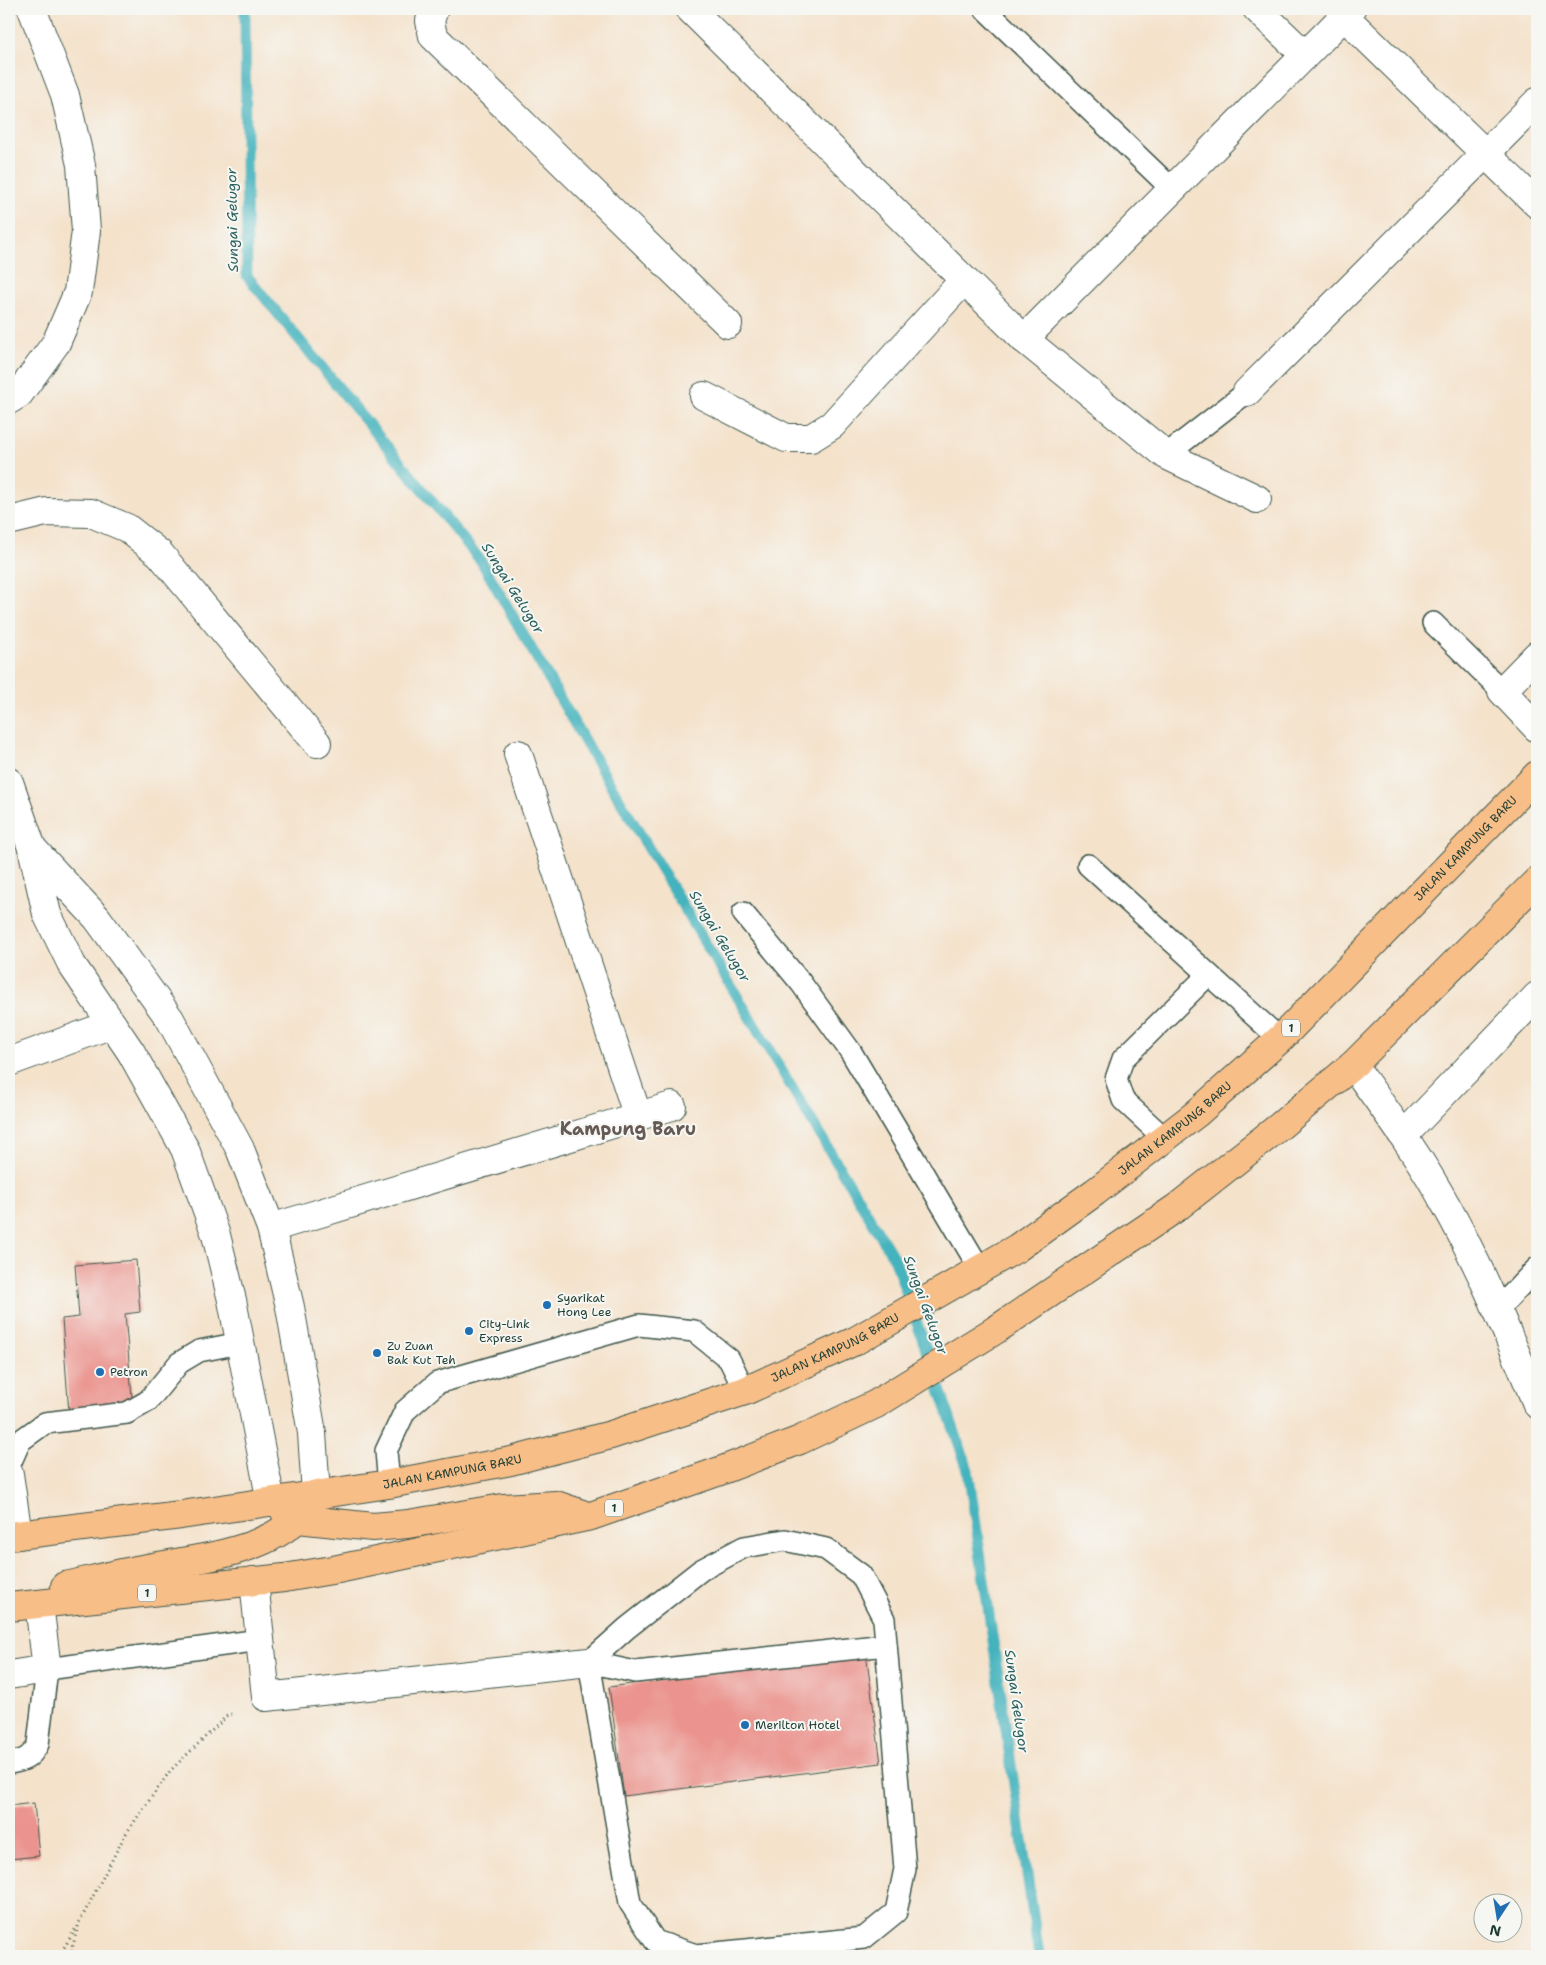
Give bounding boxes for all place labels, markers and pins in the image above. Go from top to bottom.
place label: Syarikat Hong Lee [557,1290,612,1320]
marker: Syarikat Hong Lee [541,1299,553,1311]
place label: City-Link Express [479,1316,530,1346]
marker: City-Link Express [463,1325,475,1337]
place label: Zu Zuan Bak Kut Teh [387,1338,456,1368]
marker: Zu Zuan Bak Kut Teh [371,1347,383,1359]
place label: Petron [110,1364,148,1380]
marker: Petron [94,1366,106,1378]
place label: Merilton Hotel [755,1717,840,1733]
marker: Merilton Hotel [739,1719,751,1731]

